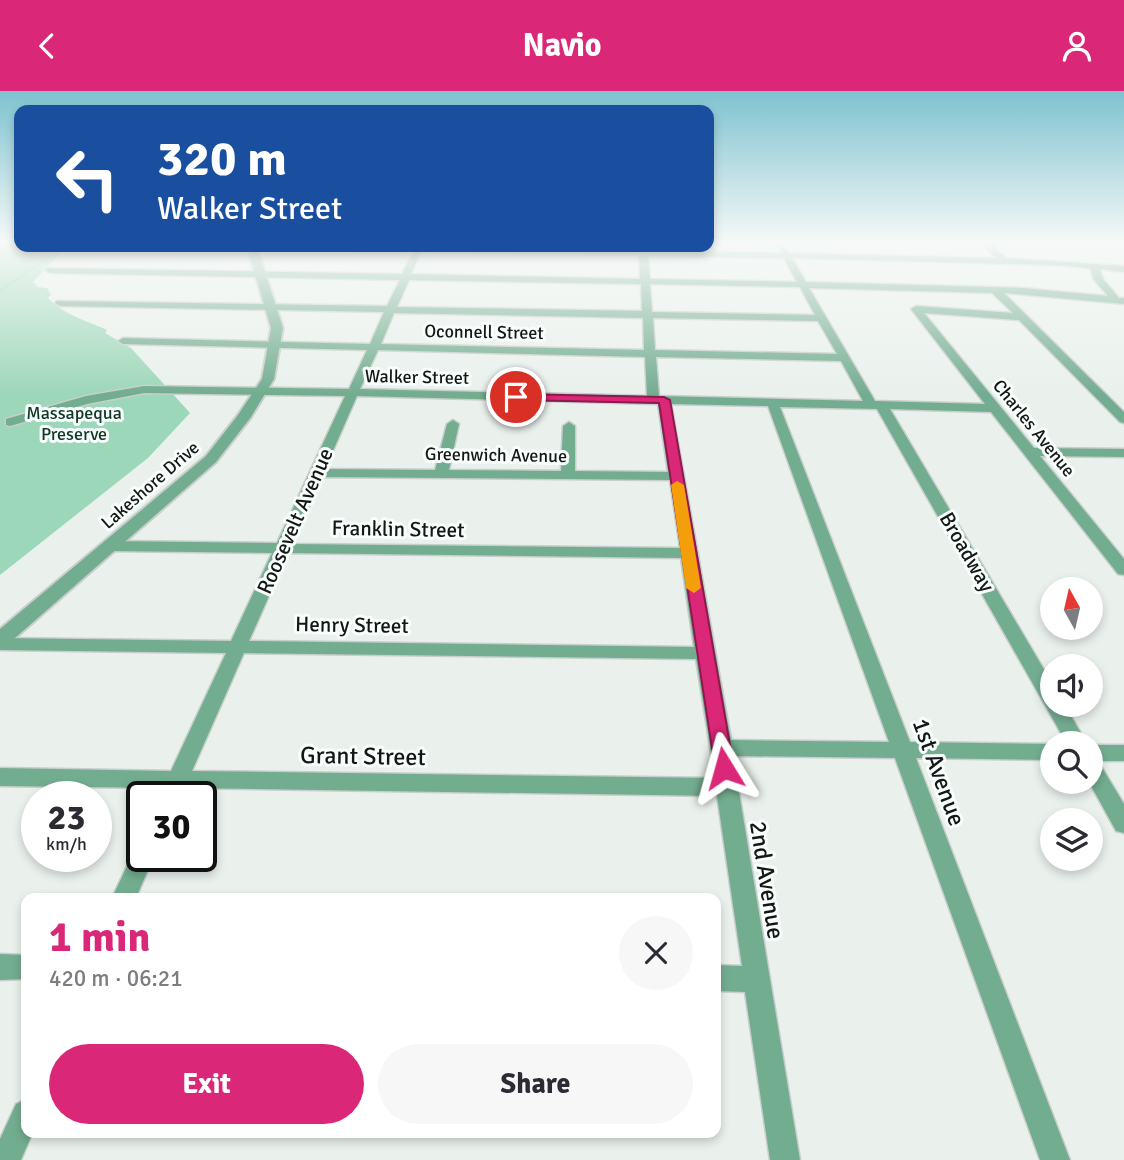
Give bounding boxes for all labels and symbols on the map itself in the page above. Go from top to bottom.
street label: Oconnell Street [424,320,544,344]
street label: Walker Street [365,365,469,389]
pin [486,367,546,427]
street label: Charles Avenue [988,375,1080,481]
park label: Massapequa Preserve [26,402,122,445]
street label: Lakeshore Drive [97,436,203,534]
street label: Greenwich Avenue [425,443,567,467]
street label: Roosevelt Avenue [251,444,339,598]
street label: Broadway [934,508,1000,597]
street label: Franklin Street [331,515,465,543]
north arrow [1040,577,1102,641]
street label: Henry Street [295,611,409,639]
street label: 1st Avenue [906,714,972,830]
position arrow [687,731,761,805]
street label: Grant Street [300,740,426,772]
speed limit sign: 30 [126,781,217,872]
street label: 2nd Avenue [743,819,791,941]

